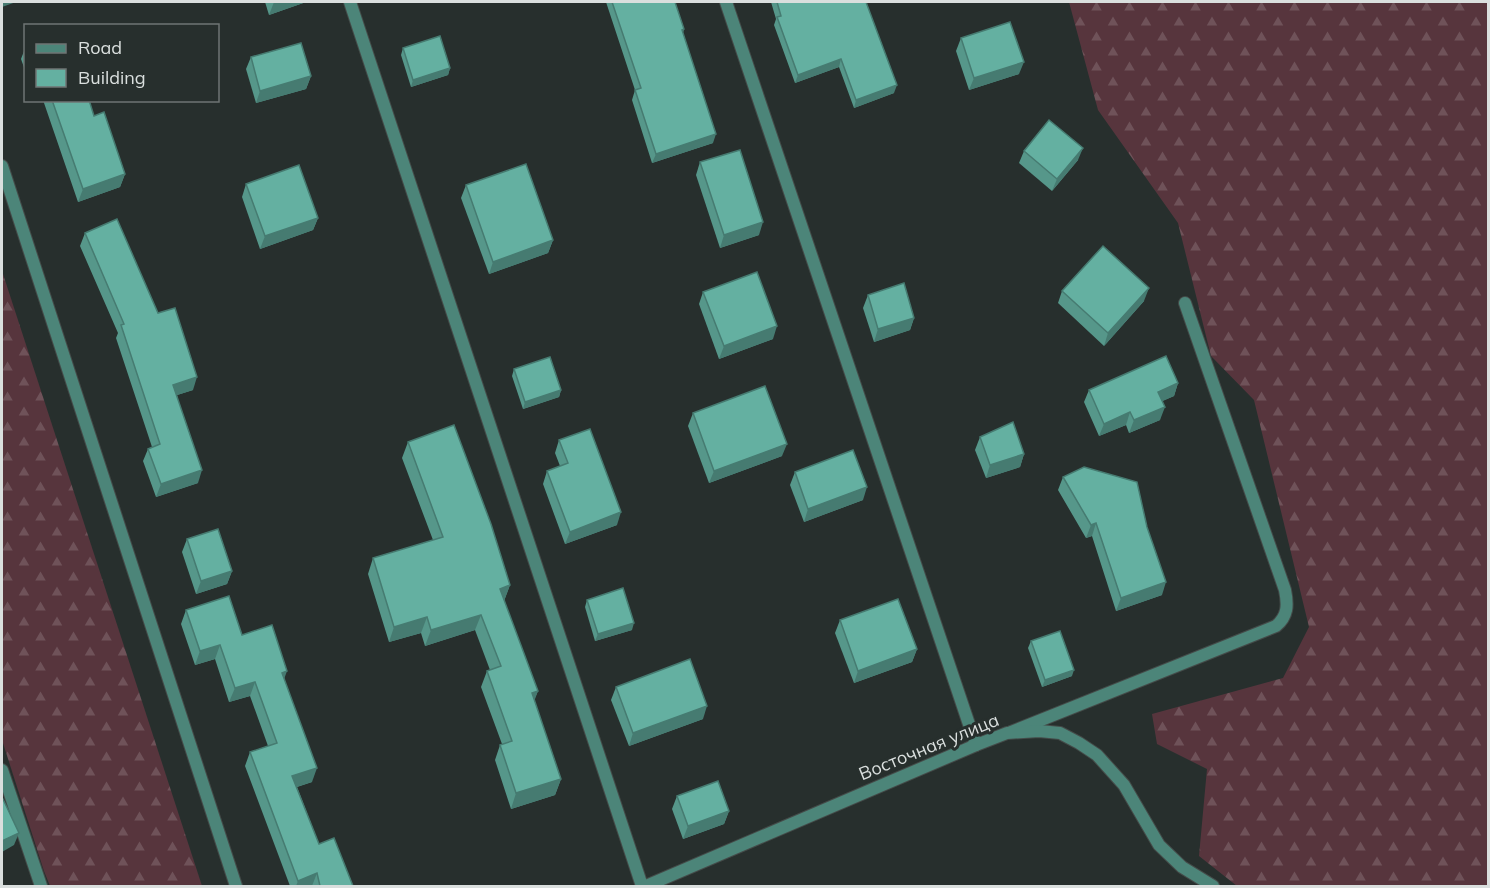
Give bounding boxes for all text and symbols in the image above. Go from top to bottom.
legend [24,24,219,102]
text: Road [78,36,122,59]
text: Building [78,66,146,89]
street label: Восточная улица [855,708,1002,785]

